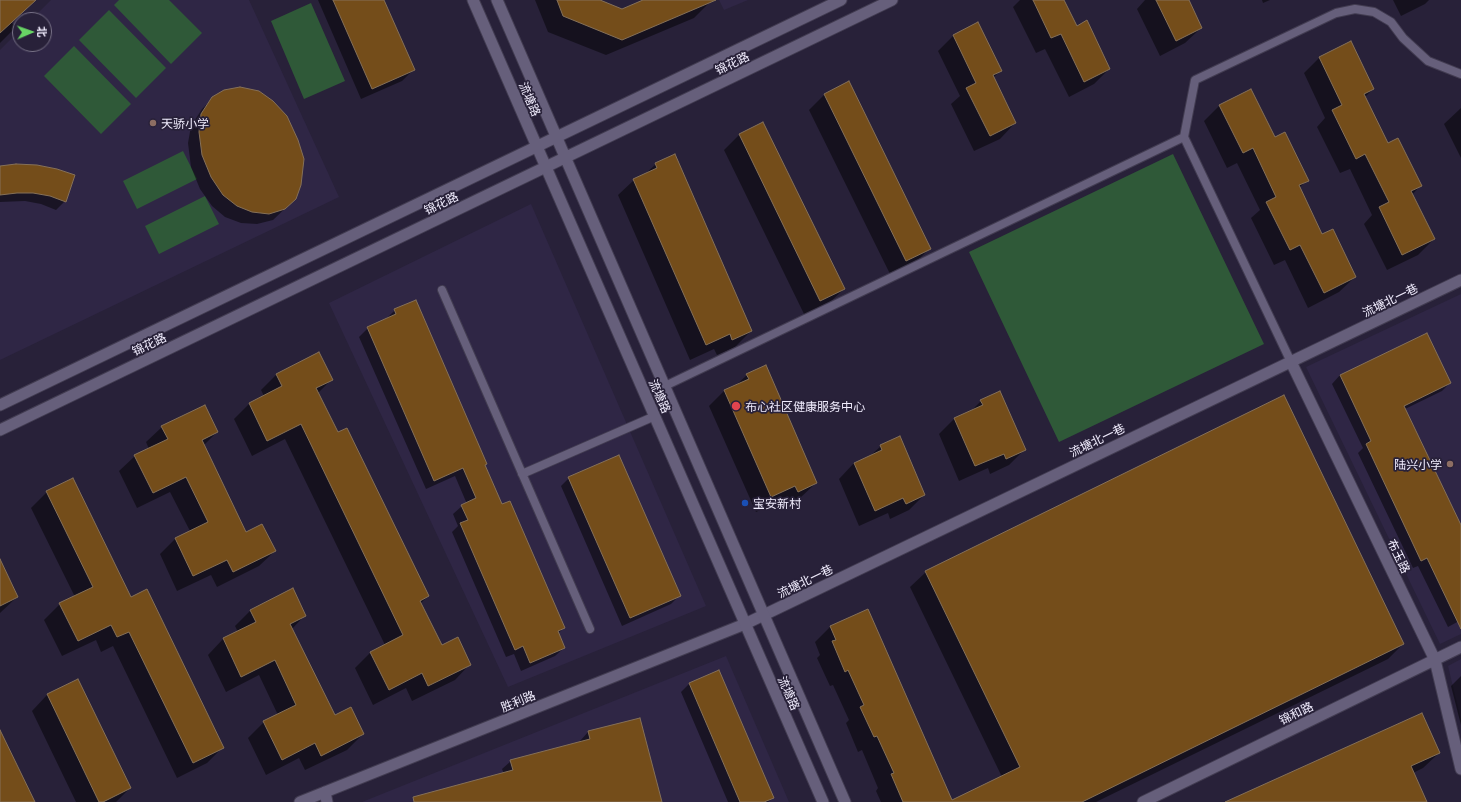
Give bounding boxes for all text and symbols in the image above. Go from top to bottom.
north arrow [12,12,52,52]
text: 北 [35,26,51,37]
street label: 锦花路 [713,49,751,77]
street label: 流塘路 [516,80,544,118]
place label: 天骄小学 [161,116,209,130]
marker: 天骄小学 [148,118,158,128]
street label: 锦花路 [422,189,460,217]
street label: 流塘北一巷 [1360,280,1420,320]
street label: 锦花路 [130,330,168,358]
street label: 流塘路 [646,377,674,415]
place label: 布心社区健康服务中心 [745,399,865,413]
marker: 布心社区健康服务中心 [730,400,742,412]
street label: 流塘北一巷 [1067,420,1127,460]
place label: 陆兴小学 [1394,457,1442,471]
marker: 陆兴小学 [1445,459,1455,469]
place label: 宝安新村 [753,496,801,510]
marker: 宝安新村 [740,498,750,508]
street label: 布玉路 [1385,537,1413,575]
street label: 流塘北一巷 [775,561,835,601]
street label: 流塘路 [775,674,803,712]
street label: 胜利路 [499,688,537,714]
street label: 锦和路 [1277,699,1315,727]

